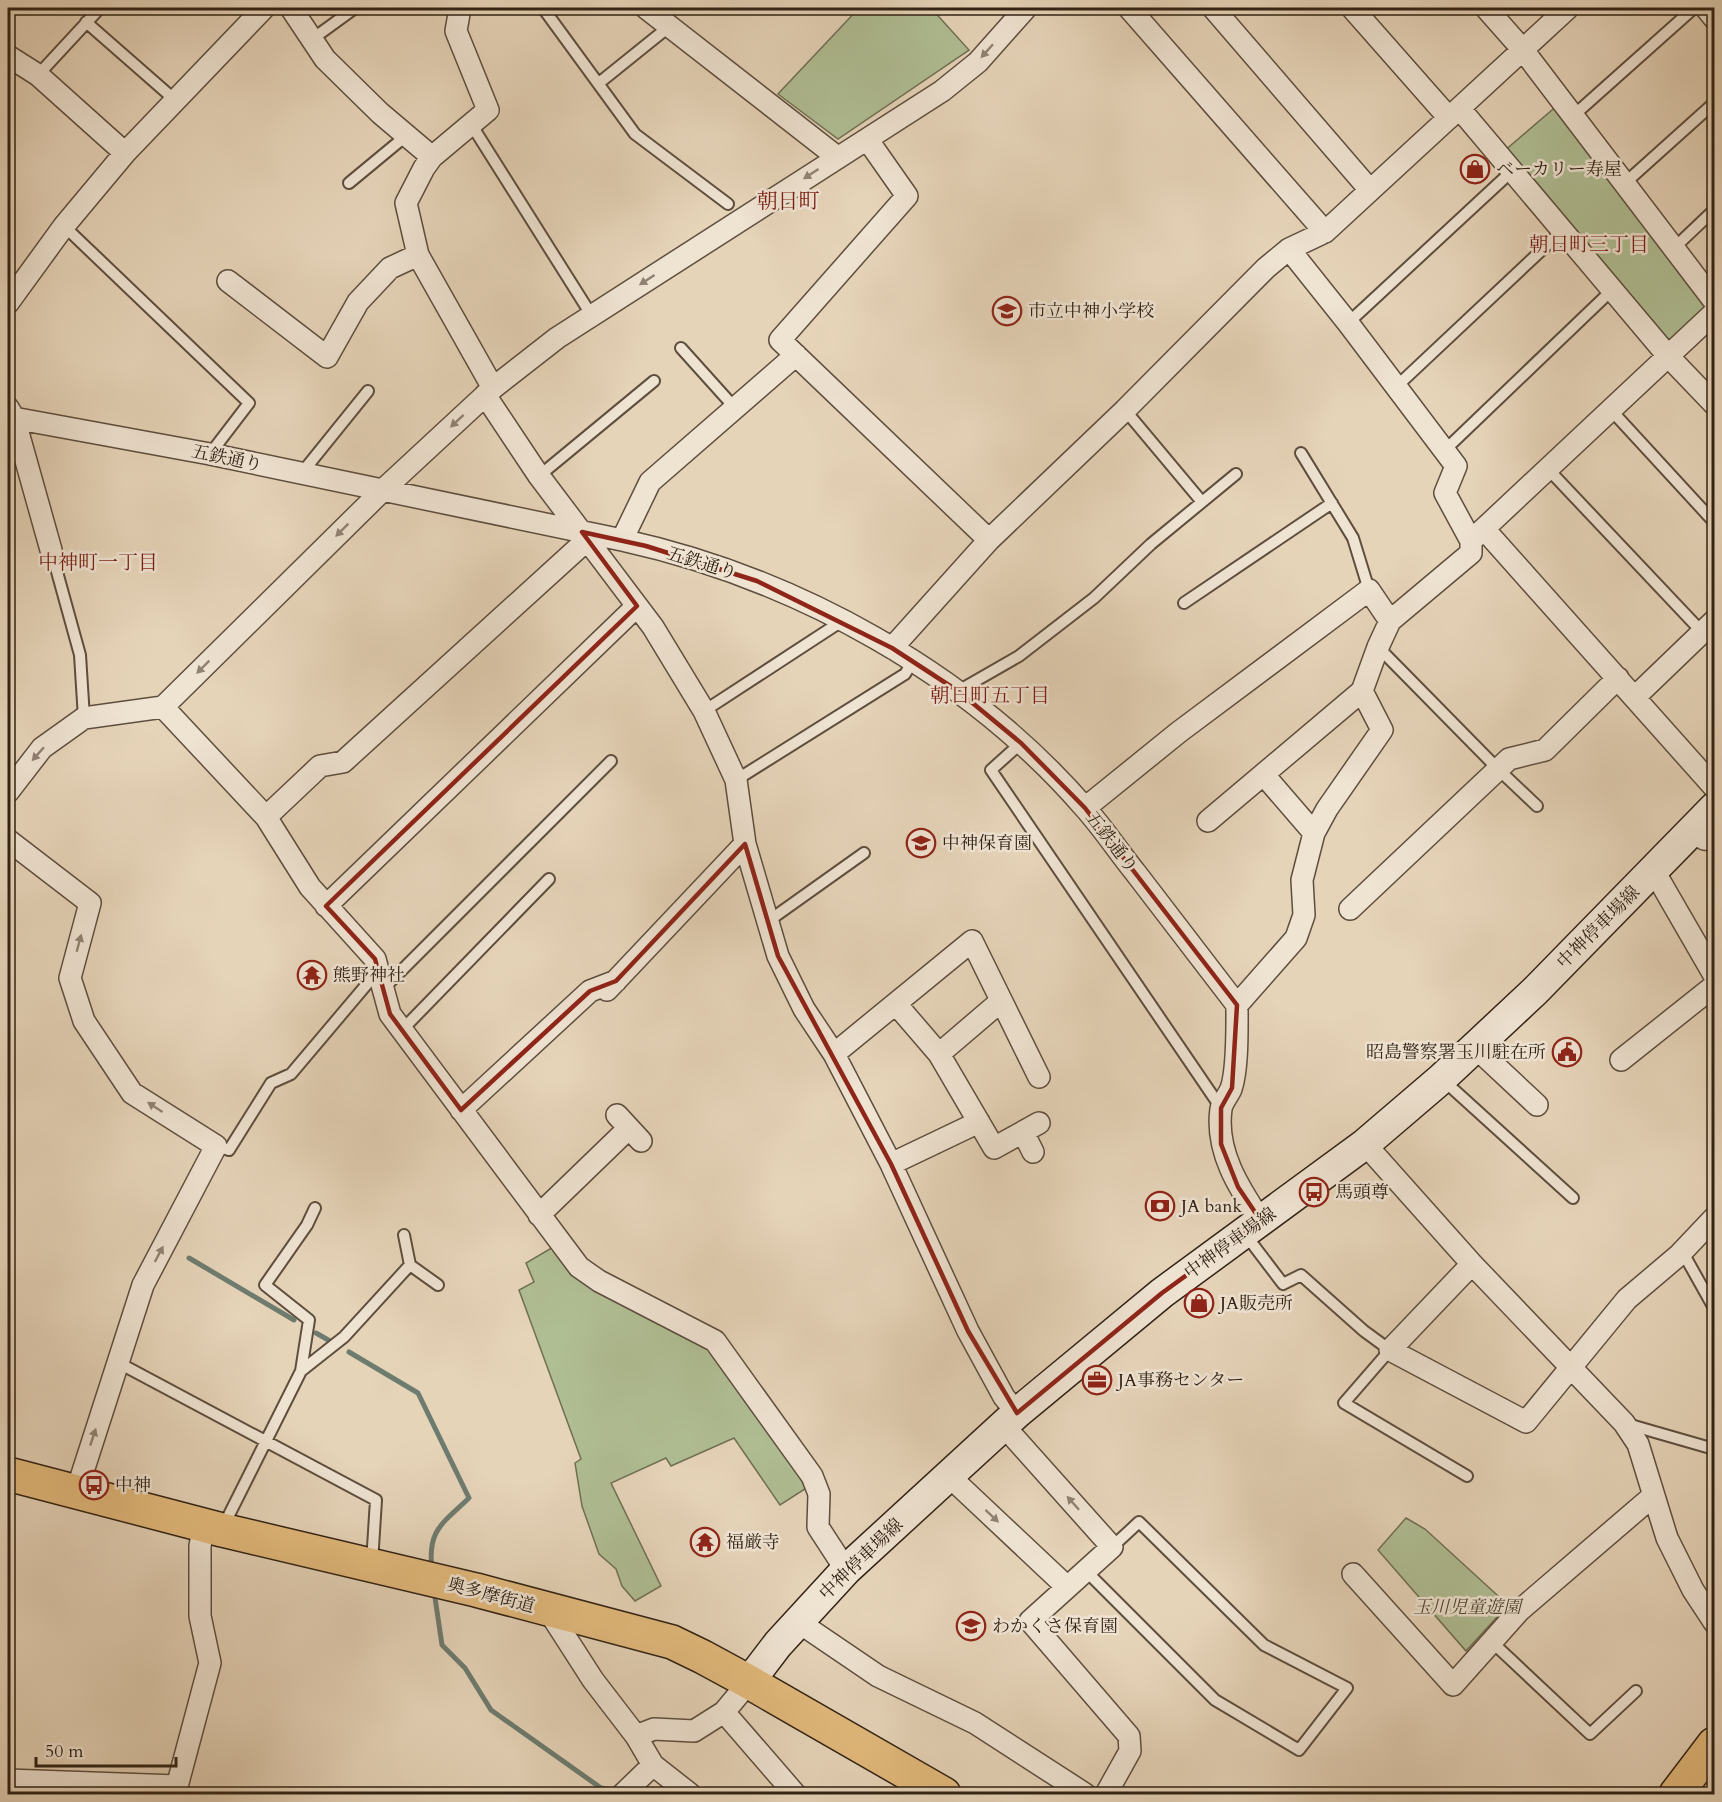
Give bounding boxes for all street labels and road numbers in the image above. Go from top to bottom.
street label: 五鉄通り [189,439,265,478]
street label: 五鉄通り [664,541,740,586]
street label: 五鉄通り [1080,806,1144,878]
street label: 中神停車場線 [1551,880,1645,974]
street label: 中神停車場線 [1179,1202,1281,1285]
street label: 中神停車場線 [814,1513,909,1606]
street label: 奥多摩街道 [444,1572,538,1619]

